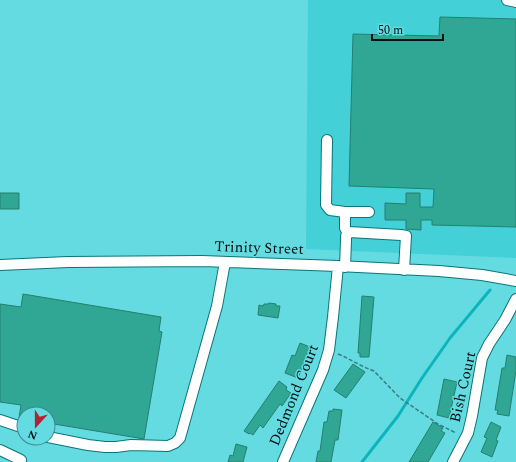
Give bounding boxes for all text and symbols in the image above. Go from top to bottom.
scale bar [372,16,443,42]
text: 50 m [378,21,403,40]
street label: Trinity Street [214,235,304,261]
street label: Dedmond Court [263,341,325,449]
street label: Bish Court [444,349,482,425]
north arrow [16,406,56,446]
text: N [25,425,40,444]

